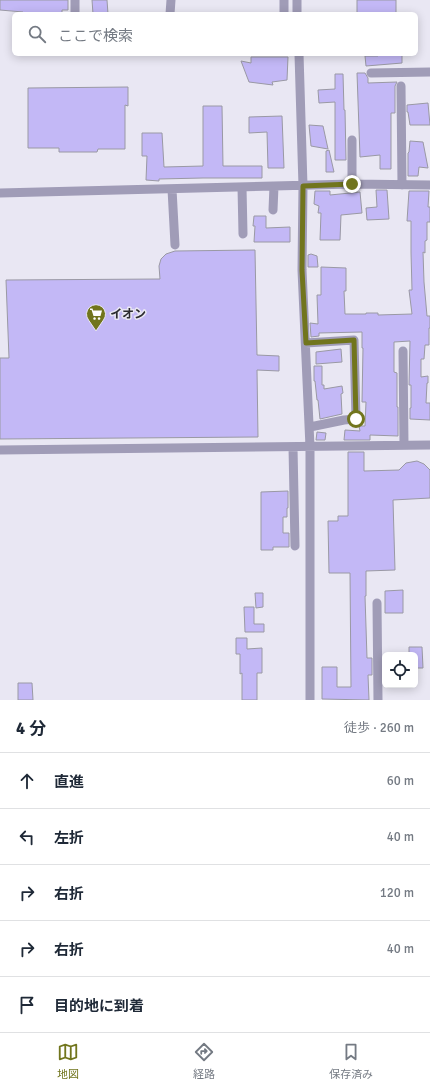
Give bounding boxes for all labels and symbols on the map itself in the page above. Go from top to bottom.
route end [343,175,361,193]
supermarket icon: イオン [85,303,107,331]
place label: イオン [110,307,146,322]
route start [347,410,365,428]

